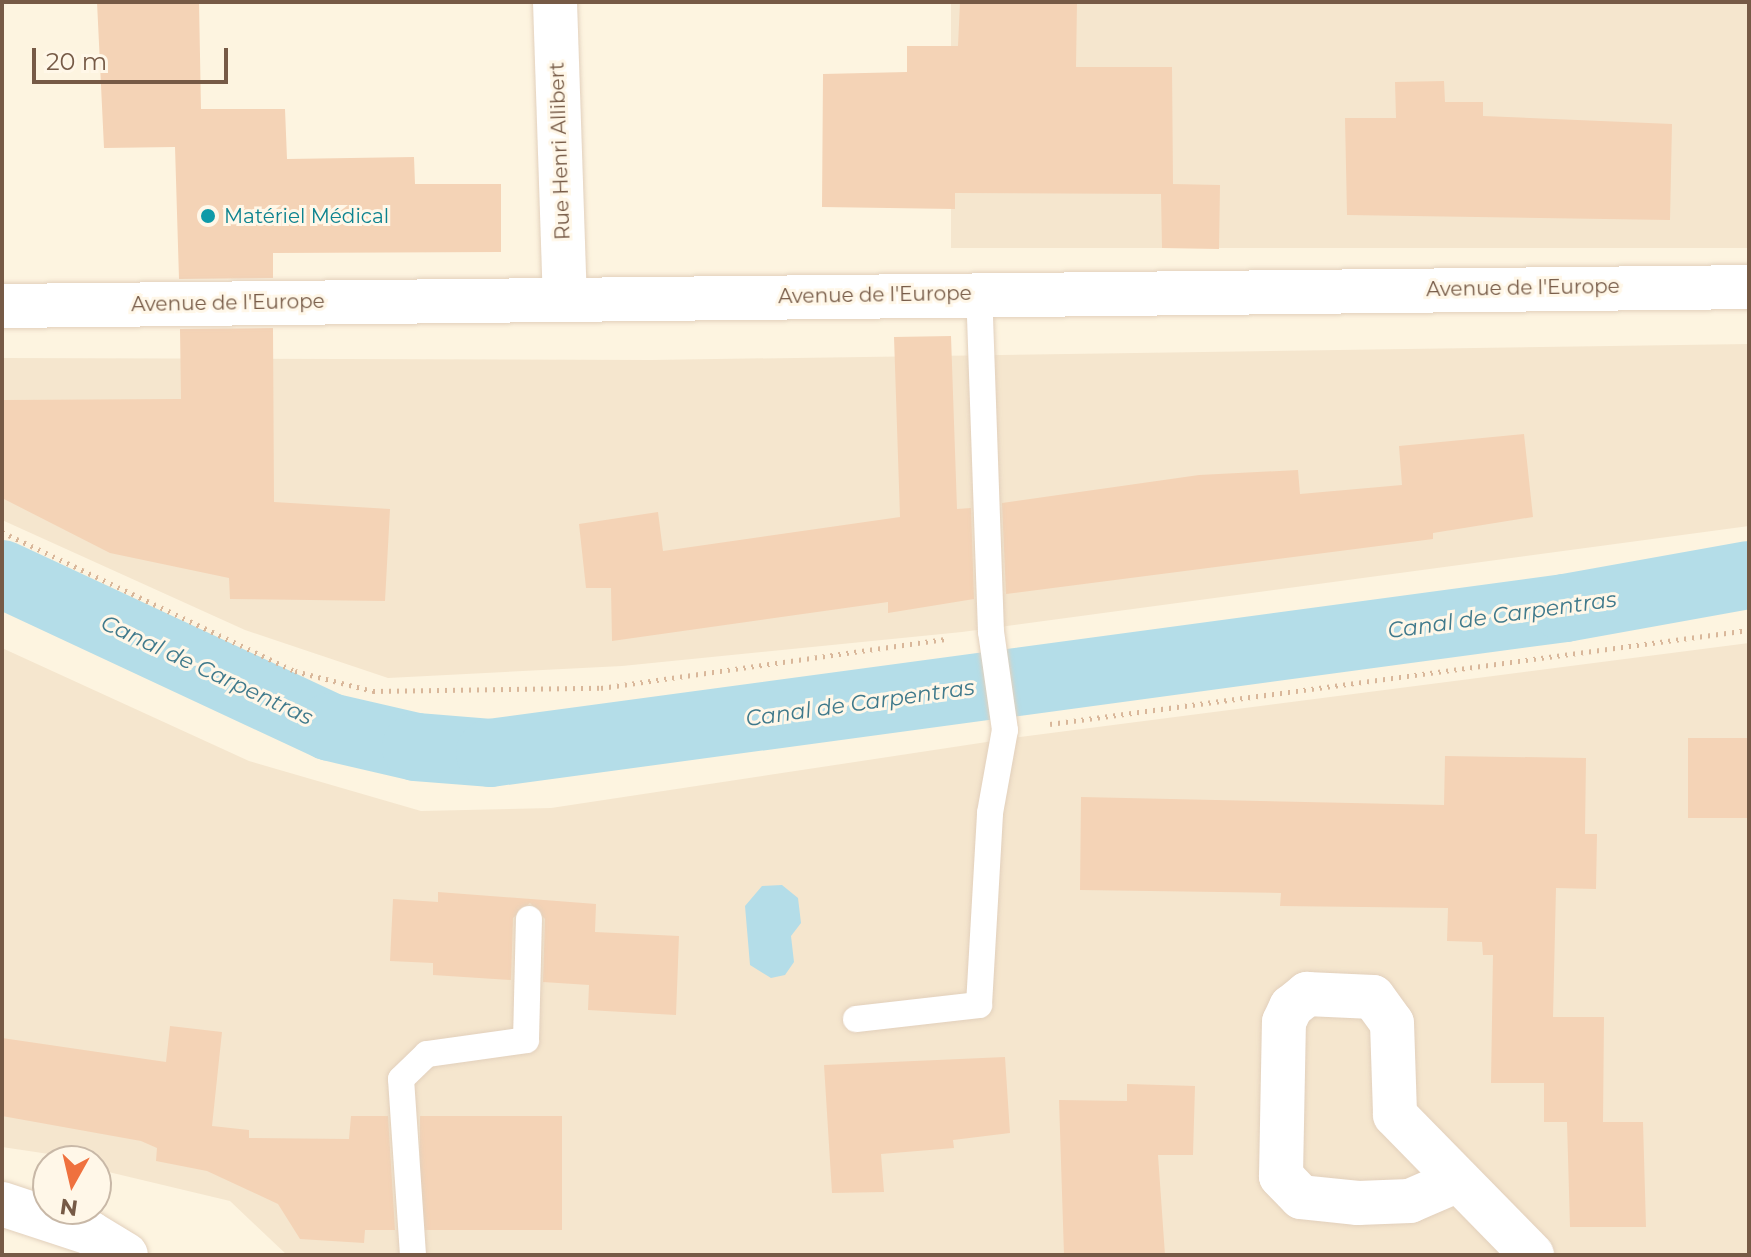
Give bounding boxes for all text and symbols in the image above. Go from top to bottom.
scale bar [36,32,232,82]
text: 20 m [46,47,107,76]
street label: Rue Henri Allibert [545,62,575,240]
place label: Matériel Médical [224,204,389,228]
marker: Matériel Médical [199,207,217,225]
street label: Avenue de l'Europe [1426,274,1620,302]
street label: Avenue de l'Europe [778,281,972,309]
street label: Avenue de l'Europe [131,289,325,317]
water label: Canal de Carpentras [1386,586,1618,644]
water label: Canal de Carpentras [97,609,317,731]
water label: Canal de Carpentras [744,674,976,732]
north arrow [32,1145,112,1225]
text: N [58,1193,80,1222]

